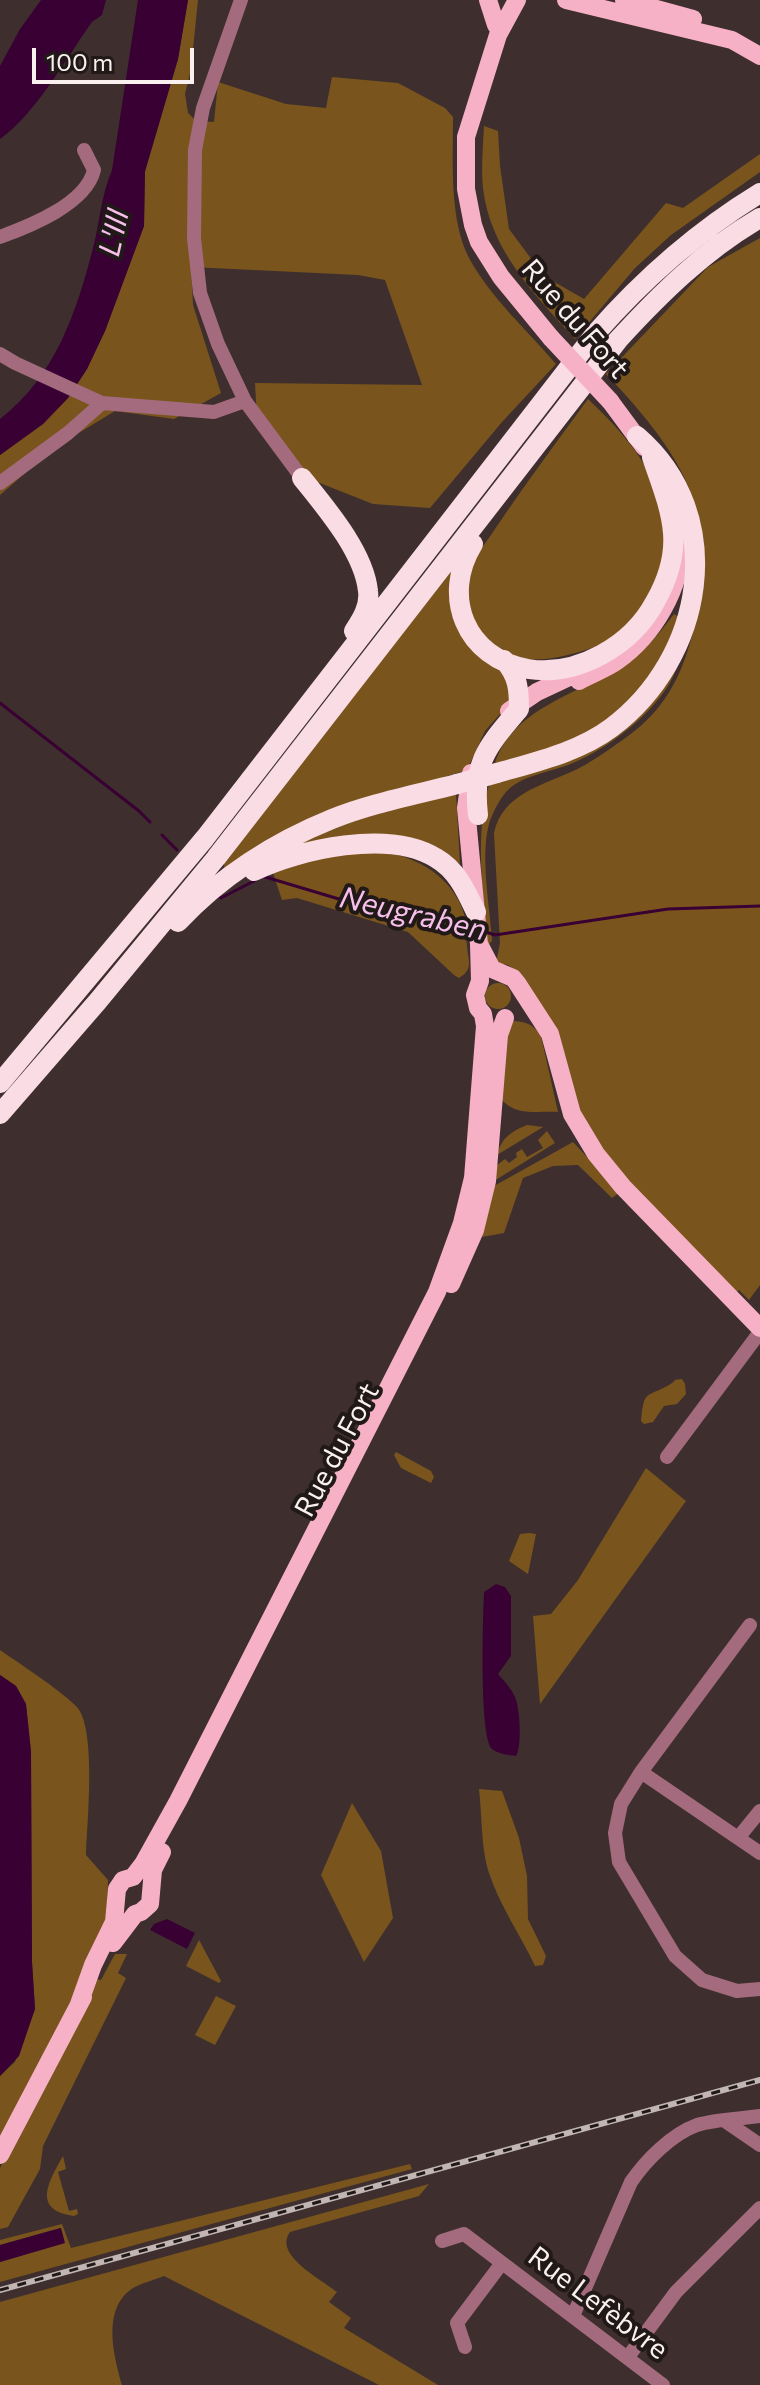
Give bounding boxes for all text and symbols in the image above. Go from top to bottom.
scale bar [36,32,198,82]
text: 100 m [46,47,113,76]
water label: L'Ill [91,206,137,260]
street label: Rue du Fort [514,253,636,385]
water label: Neugraben [336,880,490,948]
street label: Rue du Fort [288,1377,386,1523]
street label: Rue Lefèbvre [522,2240,674,2366]

